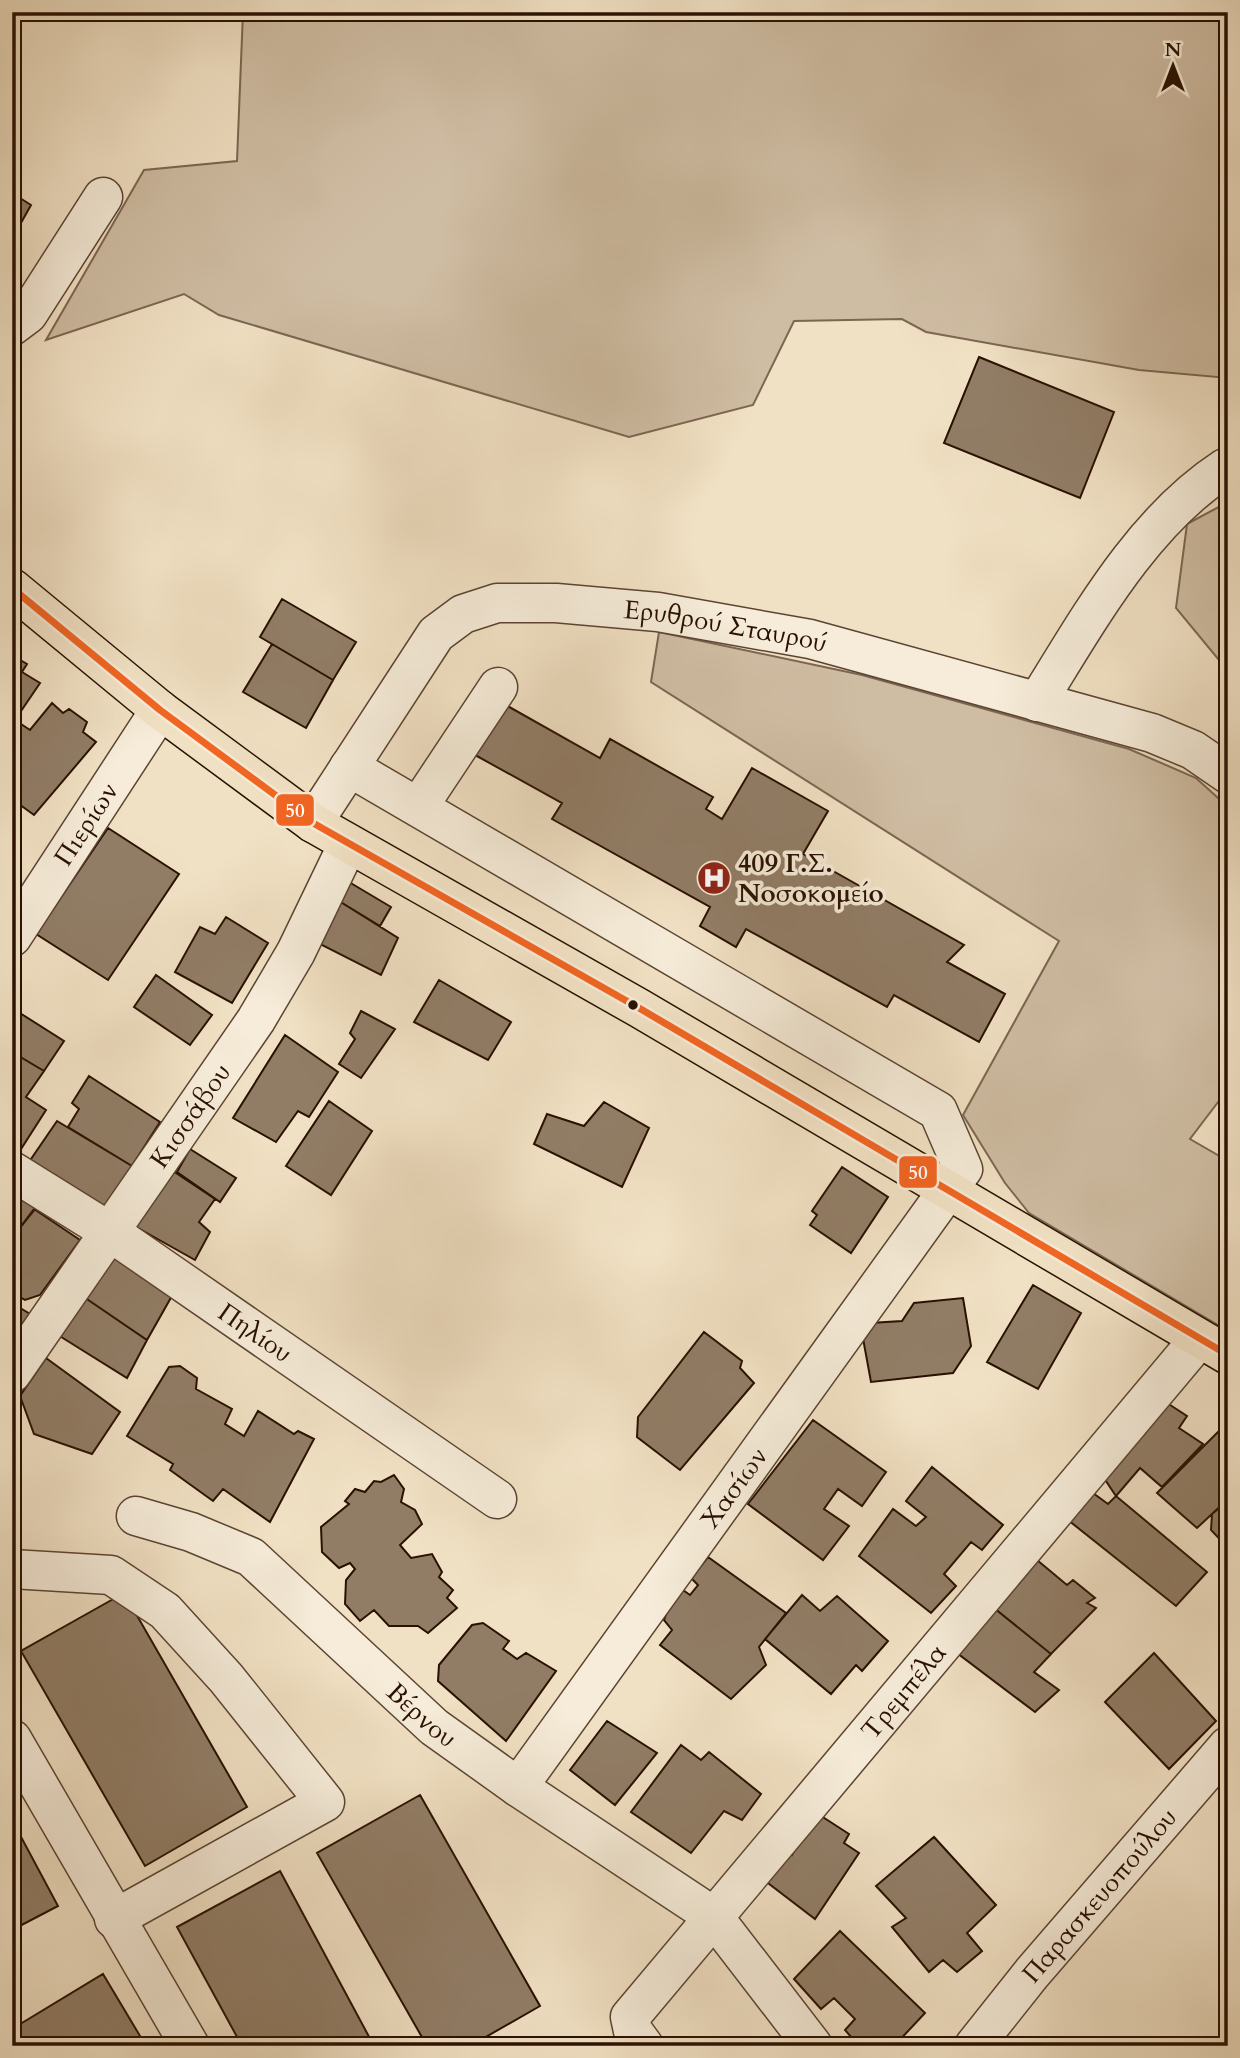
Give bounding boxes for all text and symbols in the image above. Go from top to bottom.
north arrow [1138,32,1208,102]
text: N [1165,37,1182,63]
street label: Ερυθρού Σταυρού [623,592,831,660]
street label: Πιερίων [46,775,126,872]
line badge: 50 [275,793,315,827]
text: 50 [285,798,305,824]
place label: 409 Γ.Σ. Νοσοκομείο [738,846,884,911]
hospital icon: 409 Γ.Σ. Νοσοκομείο [695,859,733,897]
unlabelled marker [626,998,640,1012]
street label: Κισσάβου [141,1056,239,1175]
line badge: 50 [898,1155,938,1189]
text: 50 [908,1160,928,1186]
street label: Πηλίου [211,1294,299,1370]
street label: Χασίων [693,1440,775,1536]
street label: Τρεμπέλα [853,1636,954,1747]
street label: Βέρνου [379,1675,464,1755]
street label: Παρασκευοπούλου [1014,1800,1184,1990]

